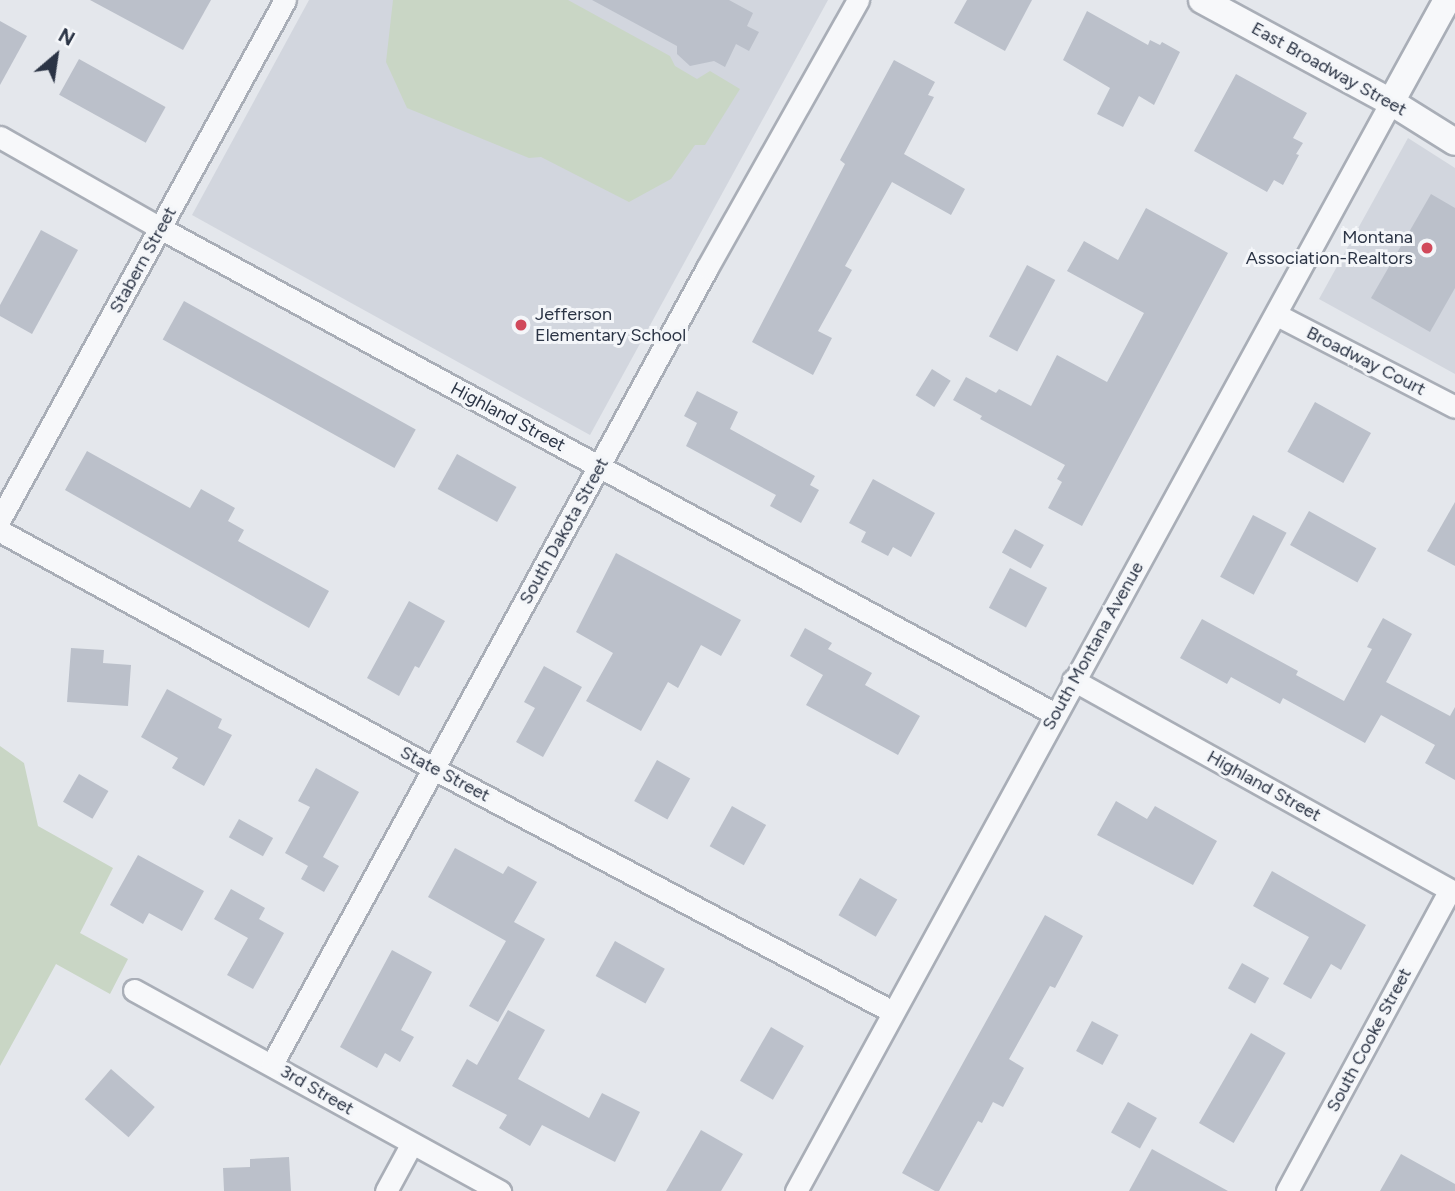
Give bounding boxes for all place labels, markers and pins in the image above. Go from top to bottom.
place label: Montana Association-Realtors [1246,227,1413,270]
marker: Montana Association-Realtors [1419,240,1435,256]
place label: Jefferson Elementary School [535,304,686,346]
marker: Jefferson Elementary School [513,317,529,333]

